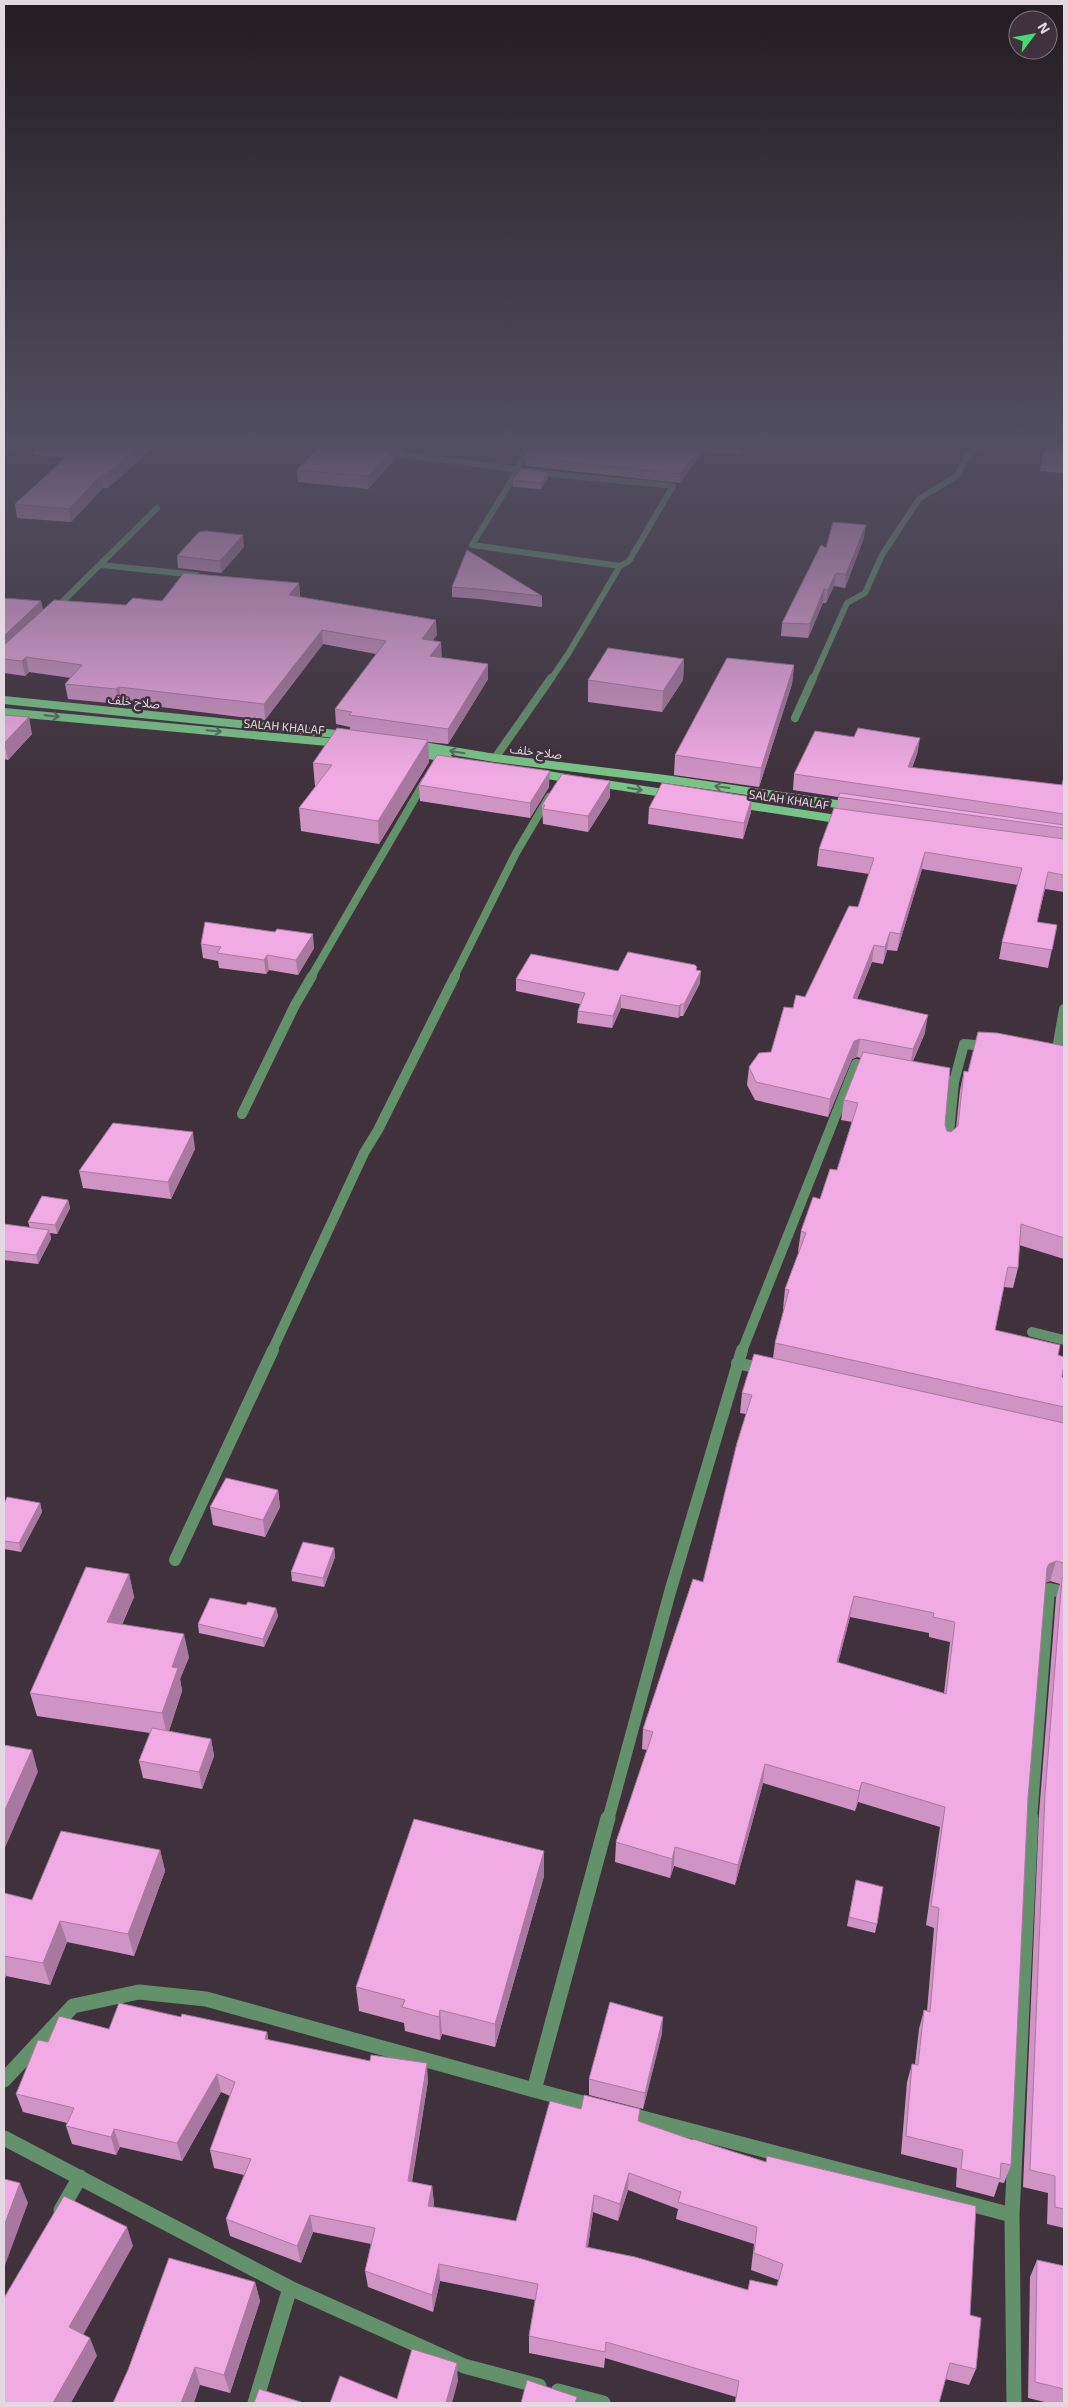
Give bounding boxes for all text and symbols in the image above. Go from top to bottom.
north arrow [1008,10,1058,60]
text: N [1035,19,1054,37]
street label: صلاح خلف [107,691,161,714]
one-way arrow [44,711,60,721]
street label: SALAH KHALAF [243,715,326,737]
one-way arrow [206,727,222,736]
street label: صلاح خلف [509,741,563,764]
one-way arrow [449,746,465,756]
one-way arrow [714,782,730,792]
one-way arrow [627,784,643,794]
street label: SALAH KHALAF [748,786,831,812]

